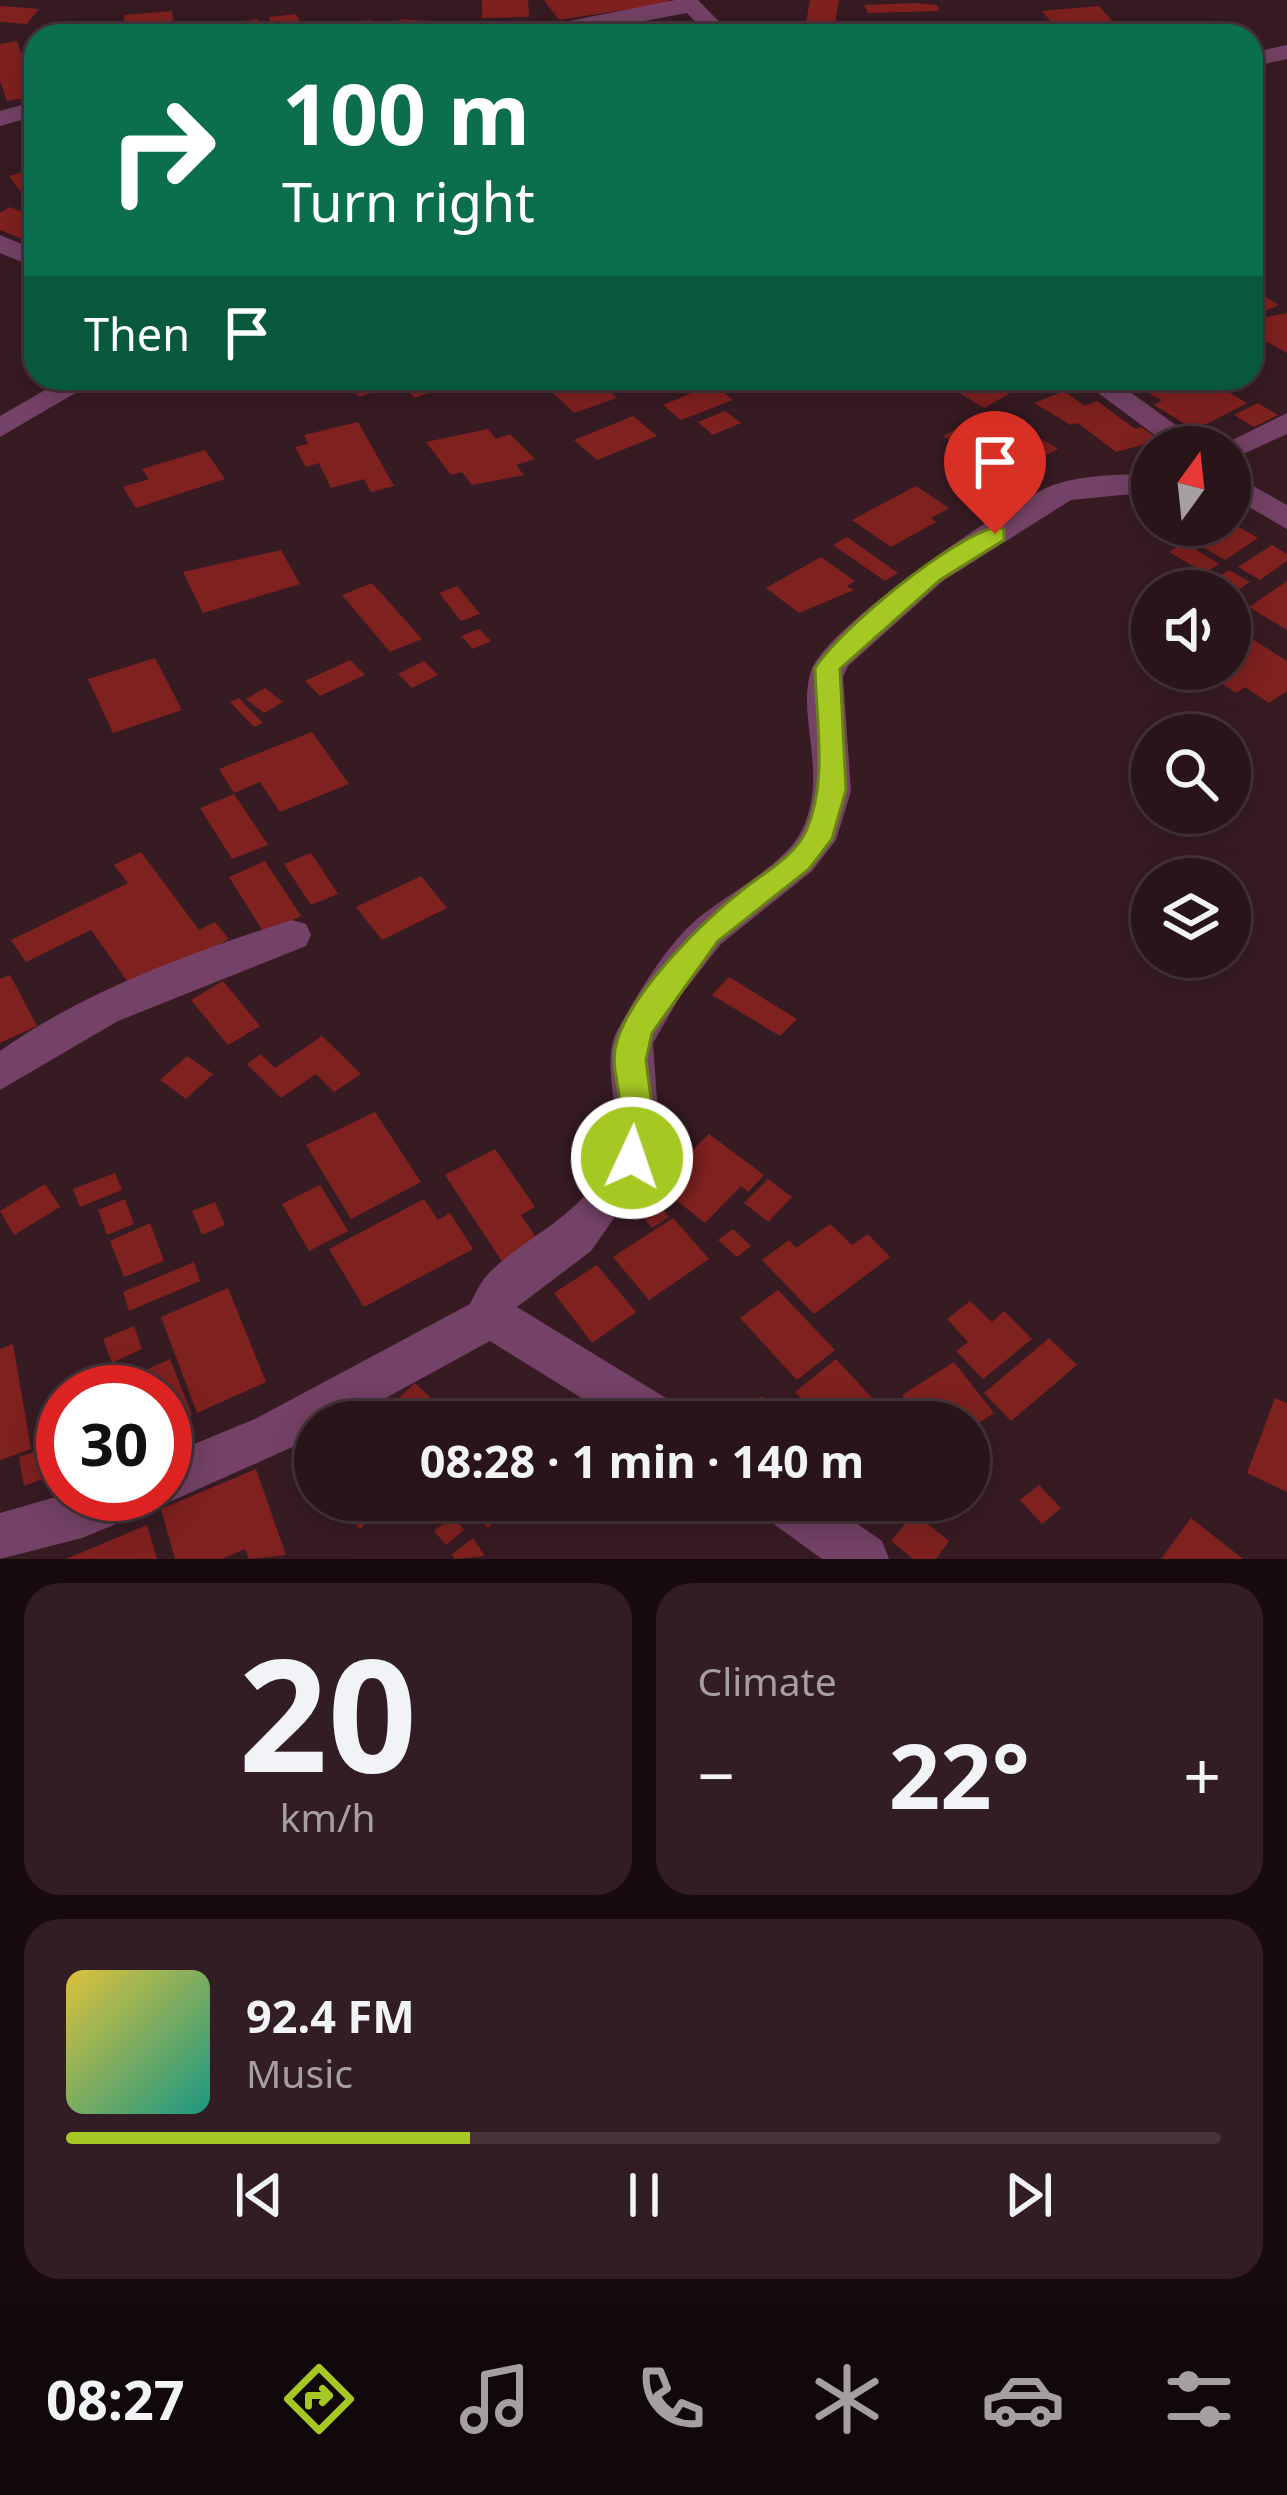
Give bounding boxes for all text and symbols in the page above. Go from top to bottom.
text: 100 m [282,55,530,170]
icon: right [84,72,240,228]
text: Turn right [282,164,535,238]
icon: arrive [214,300,280,366]
text: Then [84,303,190,364]
pin [944,411,1046,534]
north arrow [1131,426,1251,546]
map controls [1131,426,1251,978]
icon: arrive [962,429,1028,495]
button: sound [1131,570,1251,690]
button: search [1131,714,1251,834]
button: layers [1131,858,1251,978]
position arrow [569,1095,695,1221]
speed limit sign: 30 [36,1365,192,1521]
text: 08:28 · 1 min · 140 m [420,1430,864,1491]
text: 20 [239,1605,417,1818]
text: Climate [698,1654,837,1707]
text: 22° [889,1713,1030,1835]
text: − [698,1729,735,1819]
text: + [1183,1729,1221,1819]
text: km/h [280,1790,376,1843]
text: 92.4 FM [246,1985,415,2046]
text: Music [246,2046,353,2099]
icon: previous [226,2162,292,2228]
icon: pause [611,2162,677,2228]
icon: next [996,2162,1062,2228]
icon: directions [277,2357,361,2441]
icon: music [453,2357,537,2441]
icon: phone [629,2357,713,2441]
icon: climate [805,2357,889,2441]
icon: car [981,2357,1065,2441]
icon: filters [1157,2357,1241,2441]
text: 08:27 [46,2362,185,2436]

